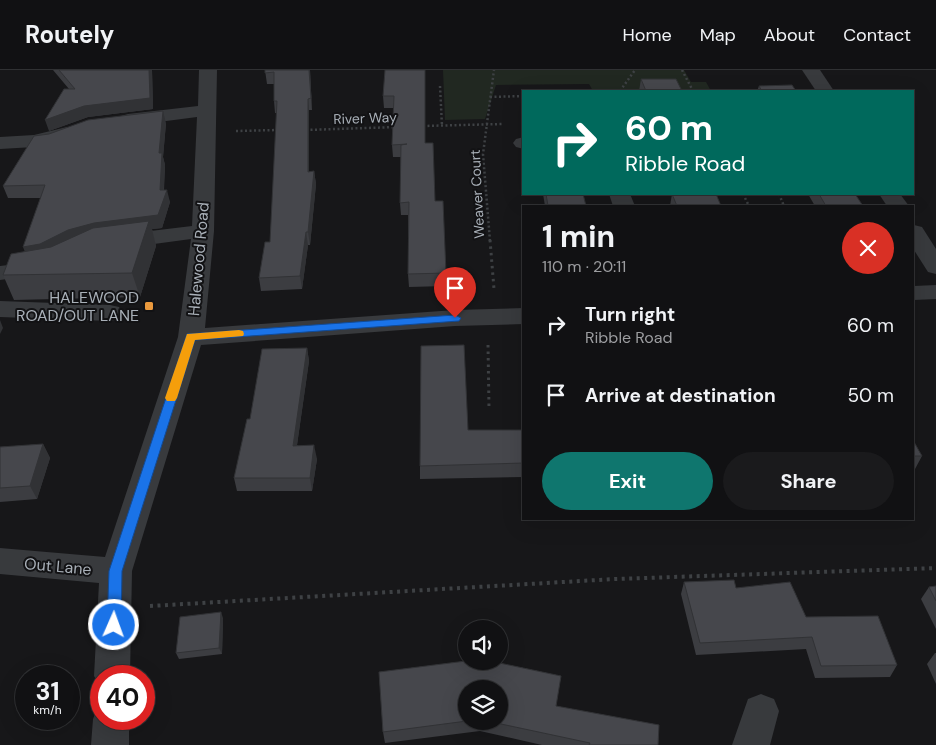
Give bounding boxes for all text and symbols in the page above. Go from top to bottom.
text: Routely [25,19,114,50]
text: Home [622,23,672,47]
text: Map [700,23,736,47]
text: About [764,23,815,47]
text: Contact [843,23,911,47]
text: 60 m [625,105,713,151]
street label: River Way [333,108,397,128]
icon: right [542,110,607,175]
street label: Weaver Court [466,149,488,239]
text: Ribble Road [625,149,745,178]
street label: Halewood Road [183,201,214,317]
text: 1 min [542,217,615,256]
button: close [842,222,894,274]
text: 110 m · 20:11 [542,256,626,277]
pin [434,267,476,318]
icon: arrive [441,274,469,302]
place label: HALEWOOD ROAD/OUT LANE [16,287,139,326]
marker: HALEWOOD ROAD/OUT LANE [143,300,155,312]
text: Turn right [585,302,675,327]
icon: right [542,311,570,339]
text: 60 m [847,313,894,338]
text: Ribble Road [585,327,673,348]
icon: arrive [542,381,570,409]
text: Arrive at destination [585,383,776,408]
text: 50 m [847,383,894,408]
button: Exit [542,452,713,510]
button: Share [723,452,894,510]
street label: Out Lane [23,553,92,580]
position arrow [87,598,139,650]
map controls [458,620,508,730]
button: sound [458,620,508,670]
speed limit sign: 40 [90,665,155,730]
text: 31 [35,675,59,708]
button: layers [458,680,508,730]
text: km/h [33,702,62,718]

